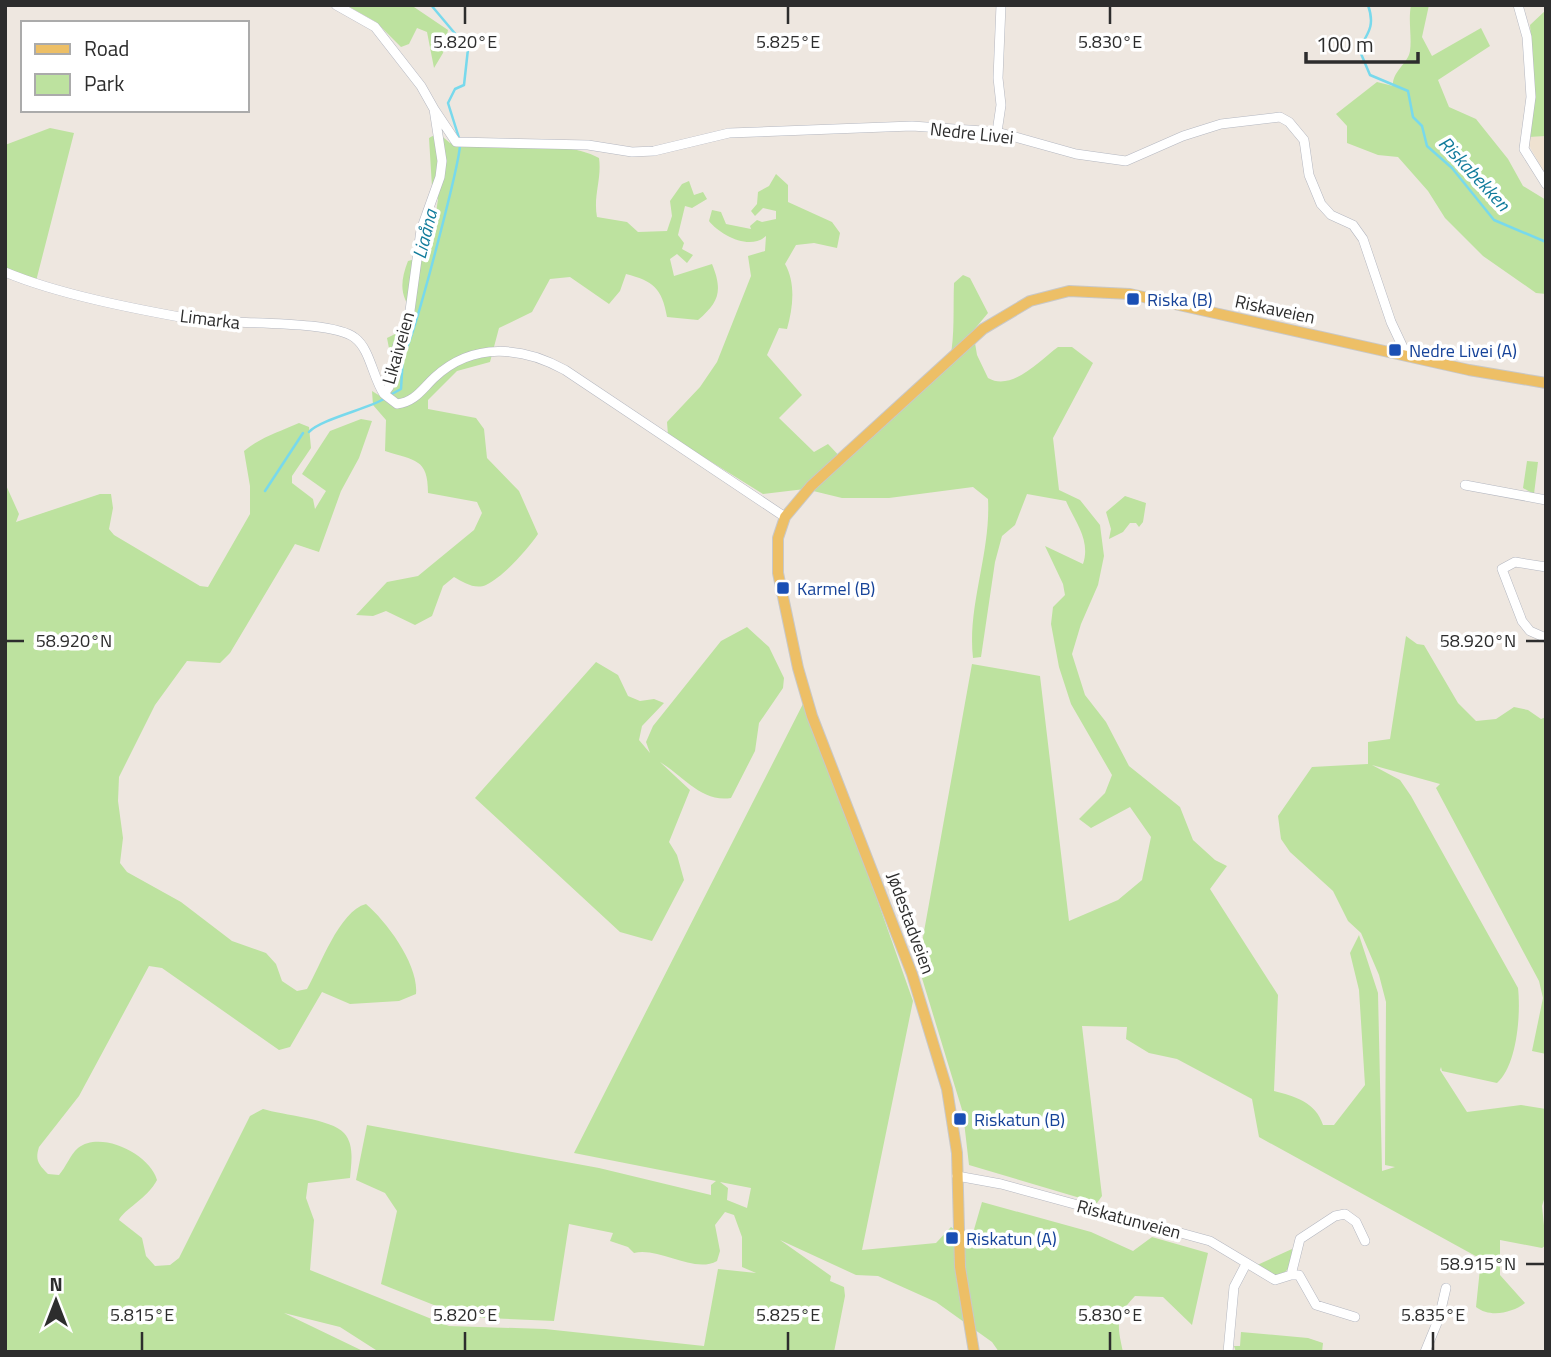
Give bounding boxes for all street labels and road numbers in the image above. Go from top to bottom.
street label: Nedre Livei [929,115,1015,151]
street label: Riskaveien [1232,287,1318,331]
street label: Limarka [178,302,242,336]
street label: Likaiveien [375,309,421,387]
street label: Jødestadveien [880,868,942,978]
street label: Riskatunveien [1074,1192,1184,1246]

